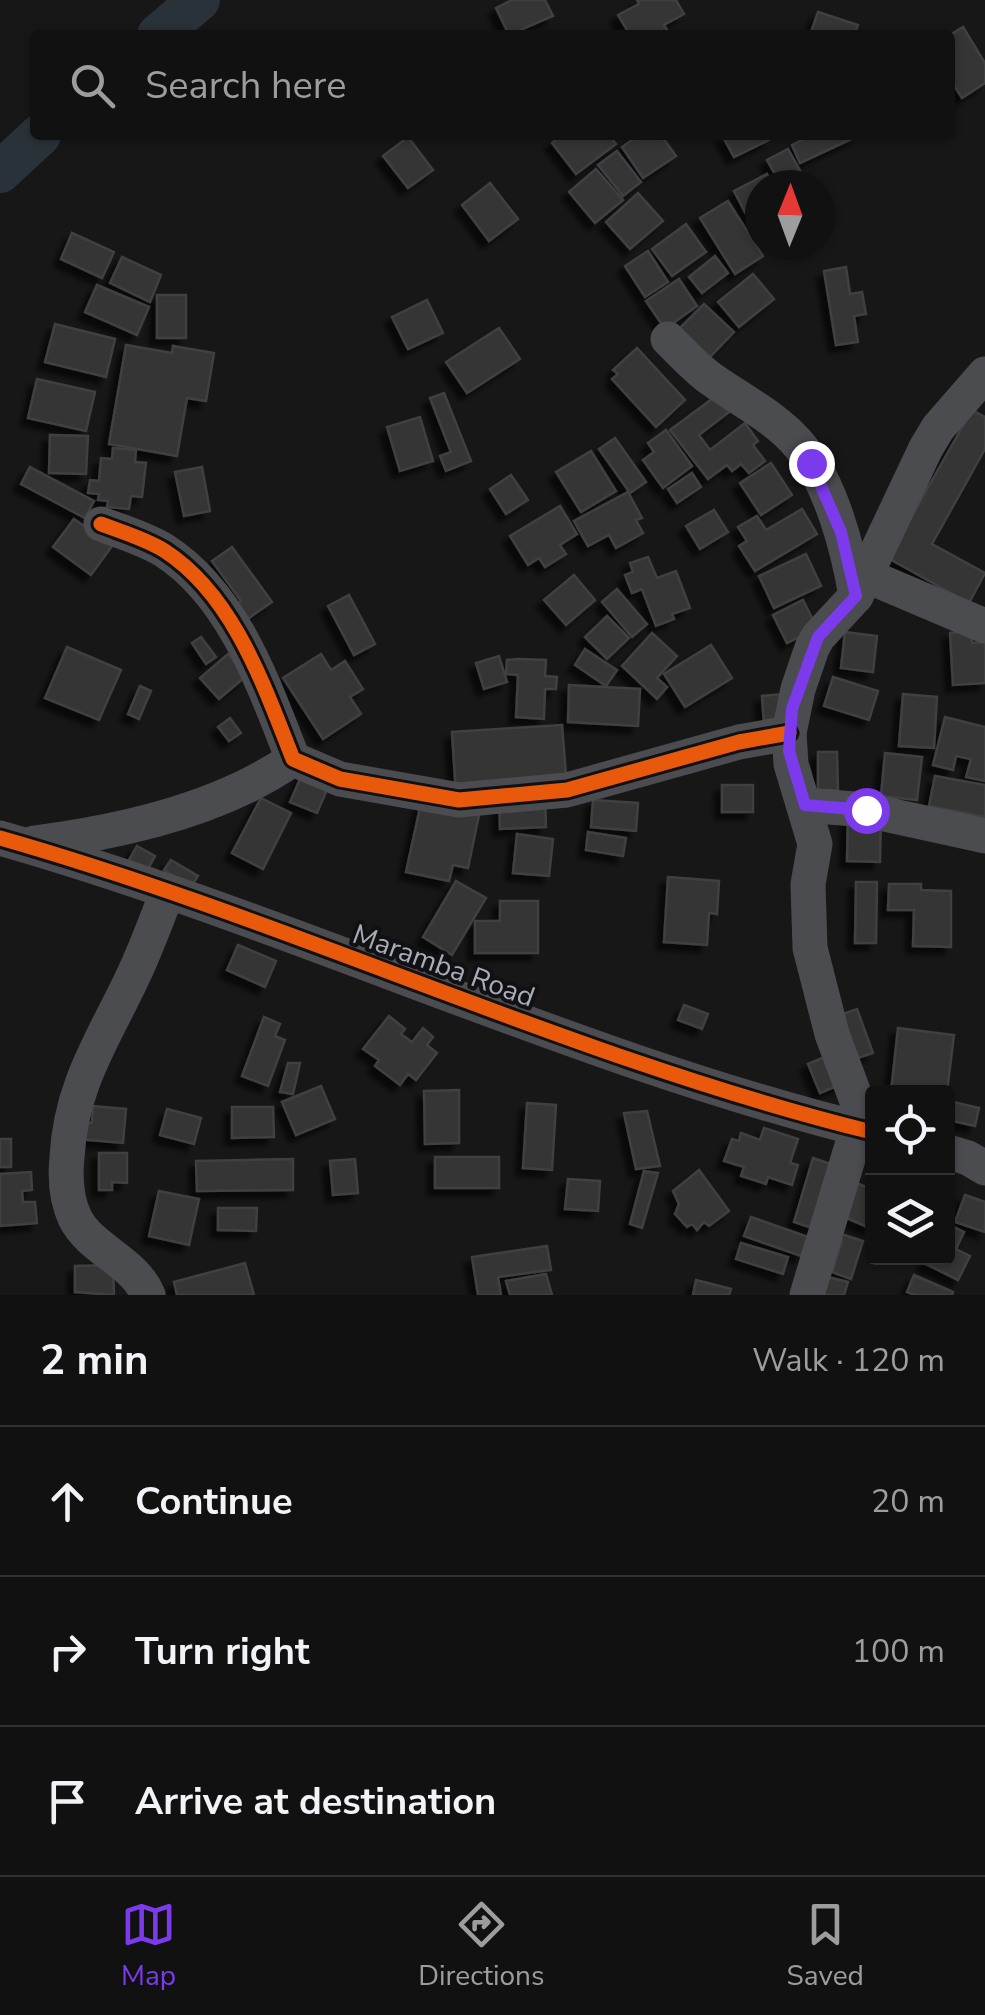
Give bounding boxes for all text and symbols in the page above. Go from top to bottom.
search box [30,30,955,140]
icon: search [65,58,120,113]
text: Search here [145,60,346,111]
north arrow [745,170,835,260]
route end [789,441,835,487]
route start [844,788,890,834]
street label: Maramba Road [347,915,540,1016]
map controls [865,1085,955,1265]
button: locate [865,1085,955,1175]
button: layers [865,1175,955,1265]
text: 2 min [40,1332,149,1389]
text: Walk · 120 m [752,1339,945,1382]
icon: ahead [40,1474,95,1529]
text: Continue [135,1476,293,1527]
text: 20 m [871,1480,945,1523]
icon: right [40,1624,95,1679]
text: Turn right [135,1626,310,1677]
text: 100 m [852,1630,945,1673]
icon: arrive [40,1774,95,1829]
text: Arrive at destination [135,1776,496,1827]
tab: Map [121,1897,176,1995]
tab: Directions [418,1897,544,1995]
tab: Saved [787,1897,864,1995]

